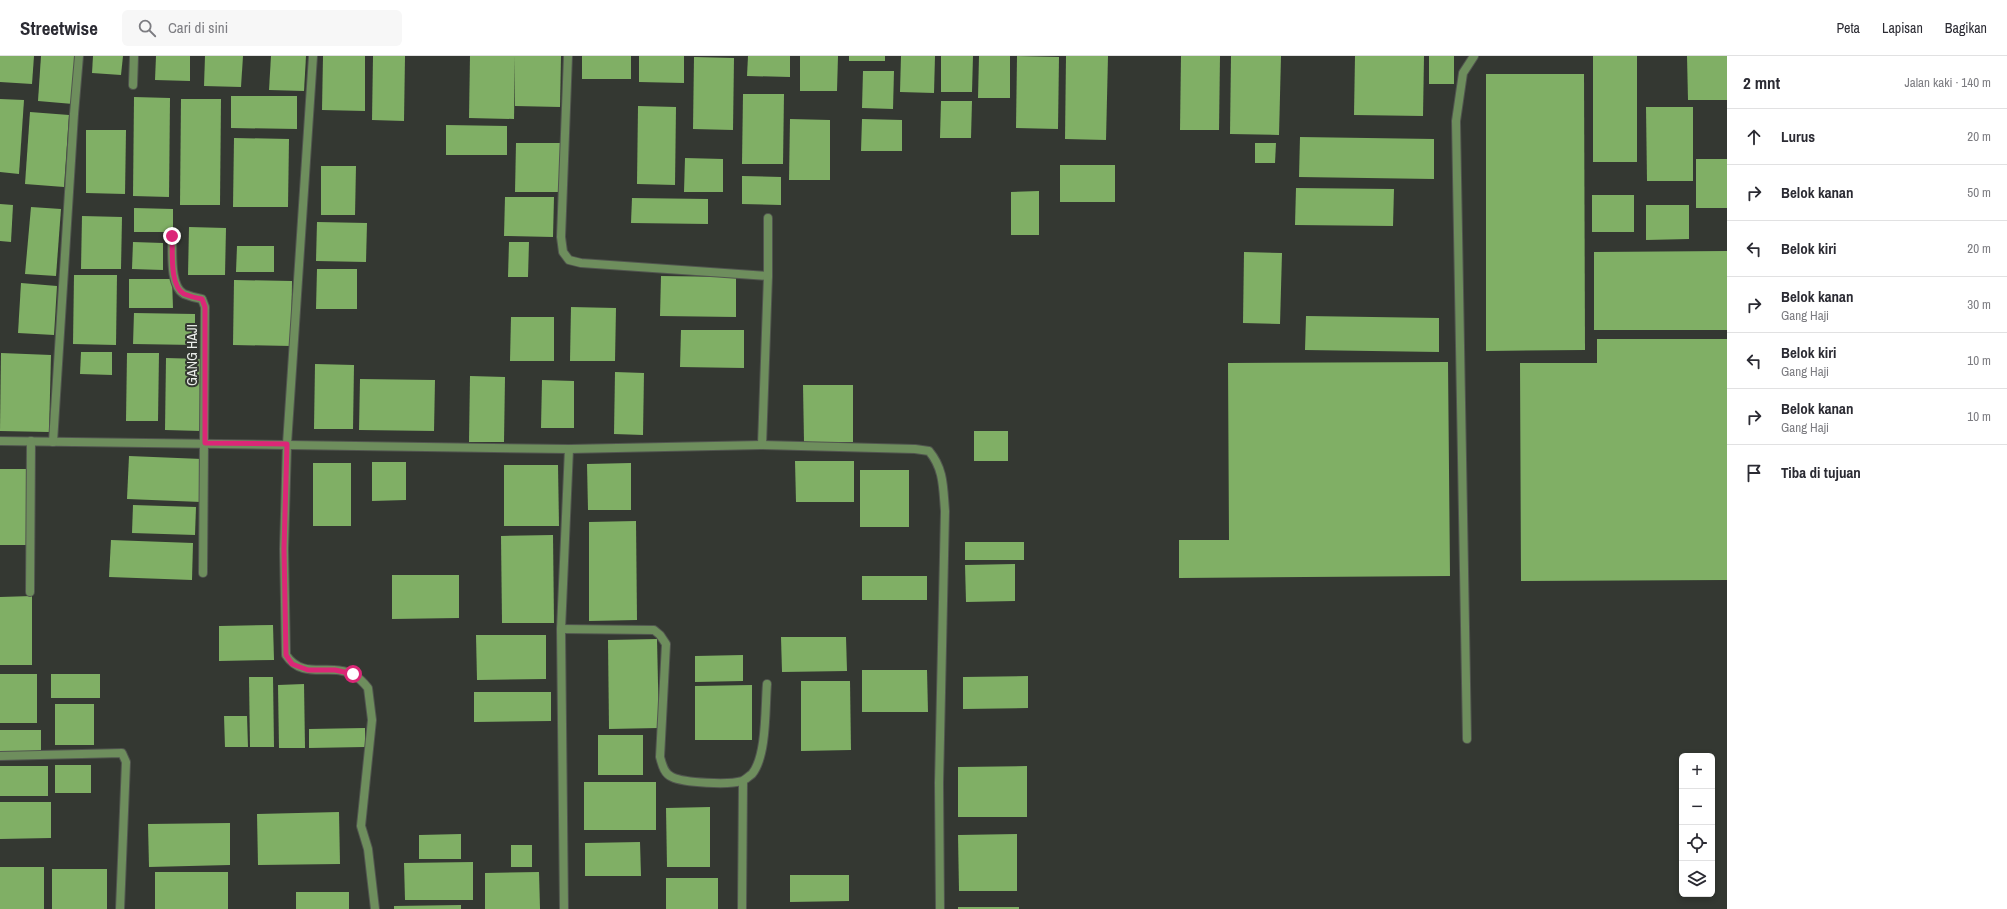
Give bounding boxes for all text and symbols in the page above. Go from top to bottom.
search box [122,10,402,46]
text: Streetwise [20,15,98,41]
icon: search [136,17,158,39]
text: Cari di sini [168,17,228,38]
text: Peta [1836,19,1860,37]
text: Lapisan [1882,19,1923,37]
text: Bagikan [1945,19,1987,37]
text: 2 mnt [1743,71,1780,94]
text: Jalan kaki · 140 m [1904,74,1991,91]
icon: ahead [1743,126,1765,148]
text: Lurus [1781,126,1815,147]
text: 20 m [1967,128,1991,145]
icon: right [1743,182,1765,204]
text: Belok kanan [1781,182,1853,203]
text: 50 m [1967,184,1991,201]
route end [163,227,181,245]
icon: left [1743,238,1765,260]
text: Belok kiri [1781,238,1836,259]
text: 20 m [1967,240,1991,257]
text: Belok kanan [1781,286,1853,307]
icon: right [1743,294,1765,316]
text: 30 m [1967,296,1991,313]
text: Gang Haji [1781,307,1829,324]
street label: GANG HAJI [183,324,201,386]
text: Belok kiri [1781,342,1836,363]
icon: left [1743,350,1765,372]
text: 10 m [1967,352,1991,369]
text: Gang Haji [1781,363,1829,380]
text: Belok kanan [1781,398,1853,419]
icon: right [1743,406,1765,428]
text: 10 m [1967,408,1991,425]
text: Gang Haji [1781,419,1829,436]
icon: arrive [1743,462,1765,484]
text: Tiba di tujuan [1781,462,1861,483]
route start [344,665,362,683]
map controls [1679,753,1715,897]
button: + [1679,753,1715,789]
button: − [1679,789,1715,825]
button: locate [1679,825,1715,861]
button: layers [1679,861,1715,897]

